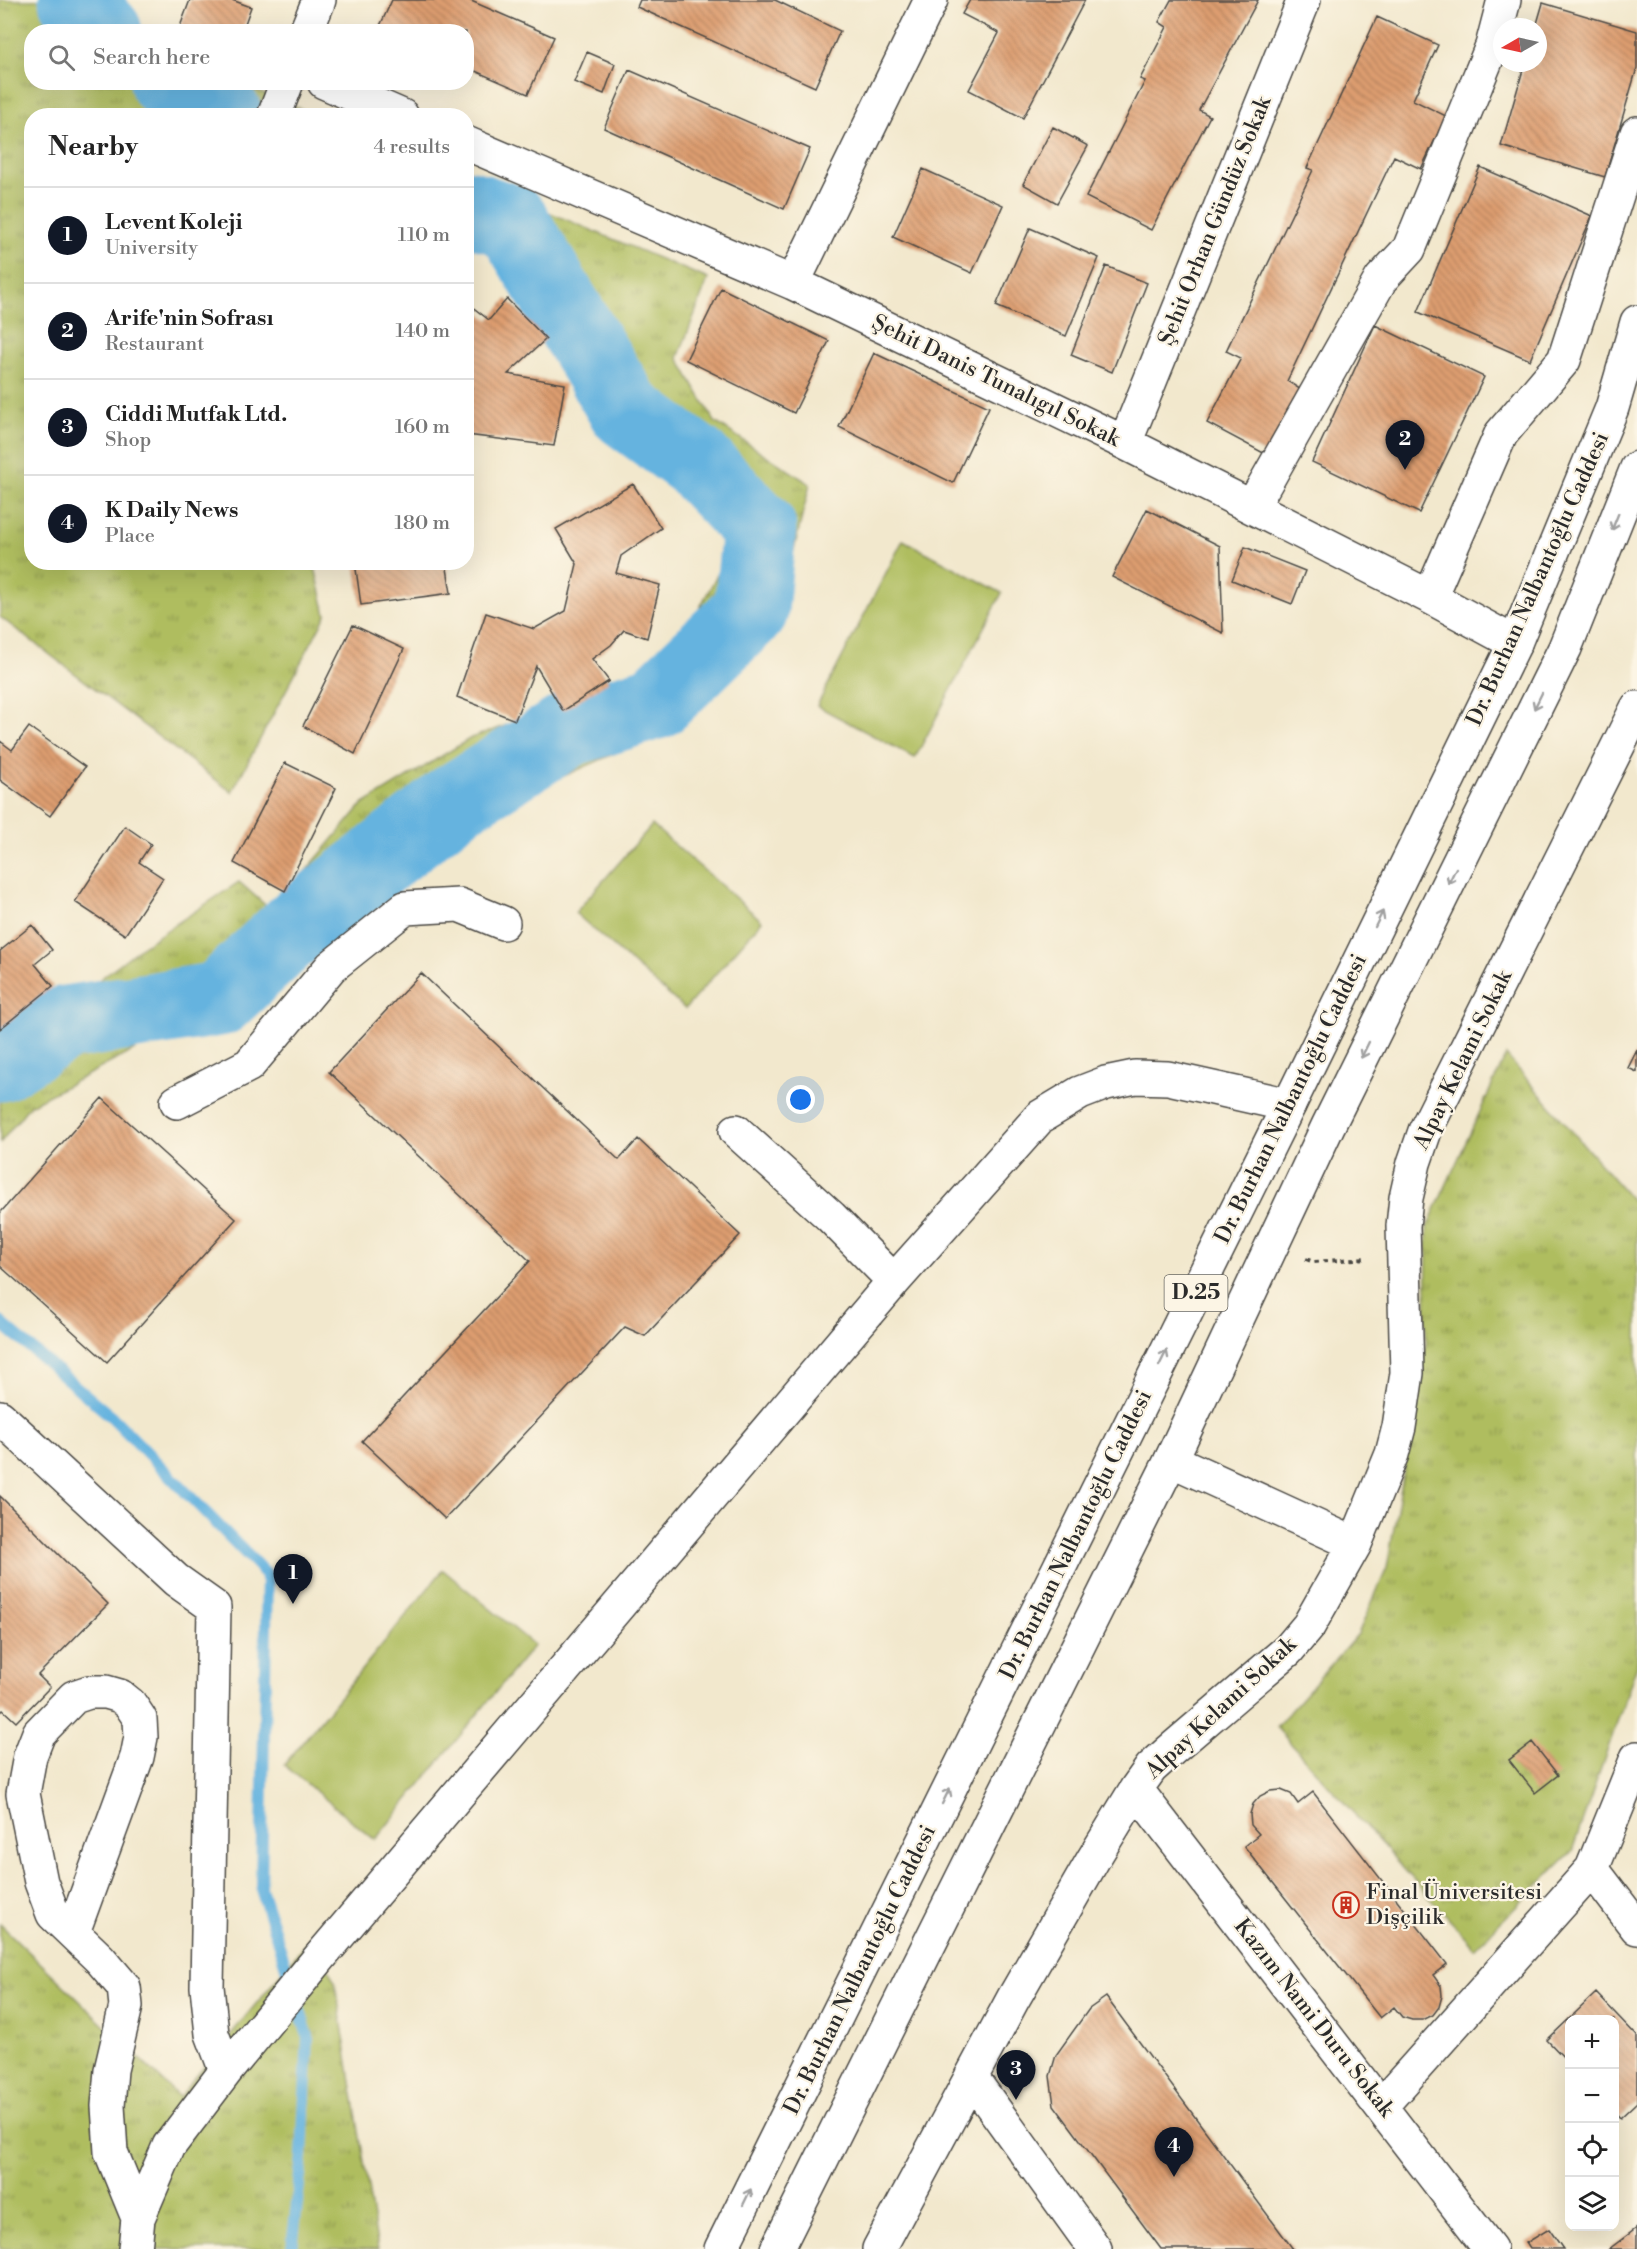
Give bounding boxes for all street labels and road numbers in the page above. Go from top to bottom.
street label: Şehit Orhan Gündüz Sokak [1153,91,1278,349]
street label: Şehit Danis Tunalıgıl Sokak [868,309,1126,454]
street label: Dr. Burhan Nalbantoğlu Caddesi [1461,428,1615,730]
street label: Dr. Burhan Nalbantoğlu Caddesi [1209,950,1373,1248]
street label: Alpay Kelami Sokak [1407,965,1519,1155]
road number: D.25 [1164,1275,1228,1311]
street label: Dr. Burhan Nalbantoğlu Caddesi [994,1386,1158,1684]
street label: Alpay Kelami Sokak [1139,1630,1303,1785]
street label: Dr. Burhan Nalbantoğlu Caddesi [778,1821,942,2119]
street label: Kazım Nami Duru Sokak [1228,1913,1401,2124]

